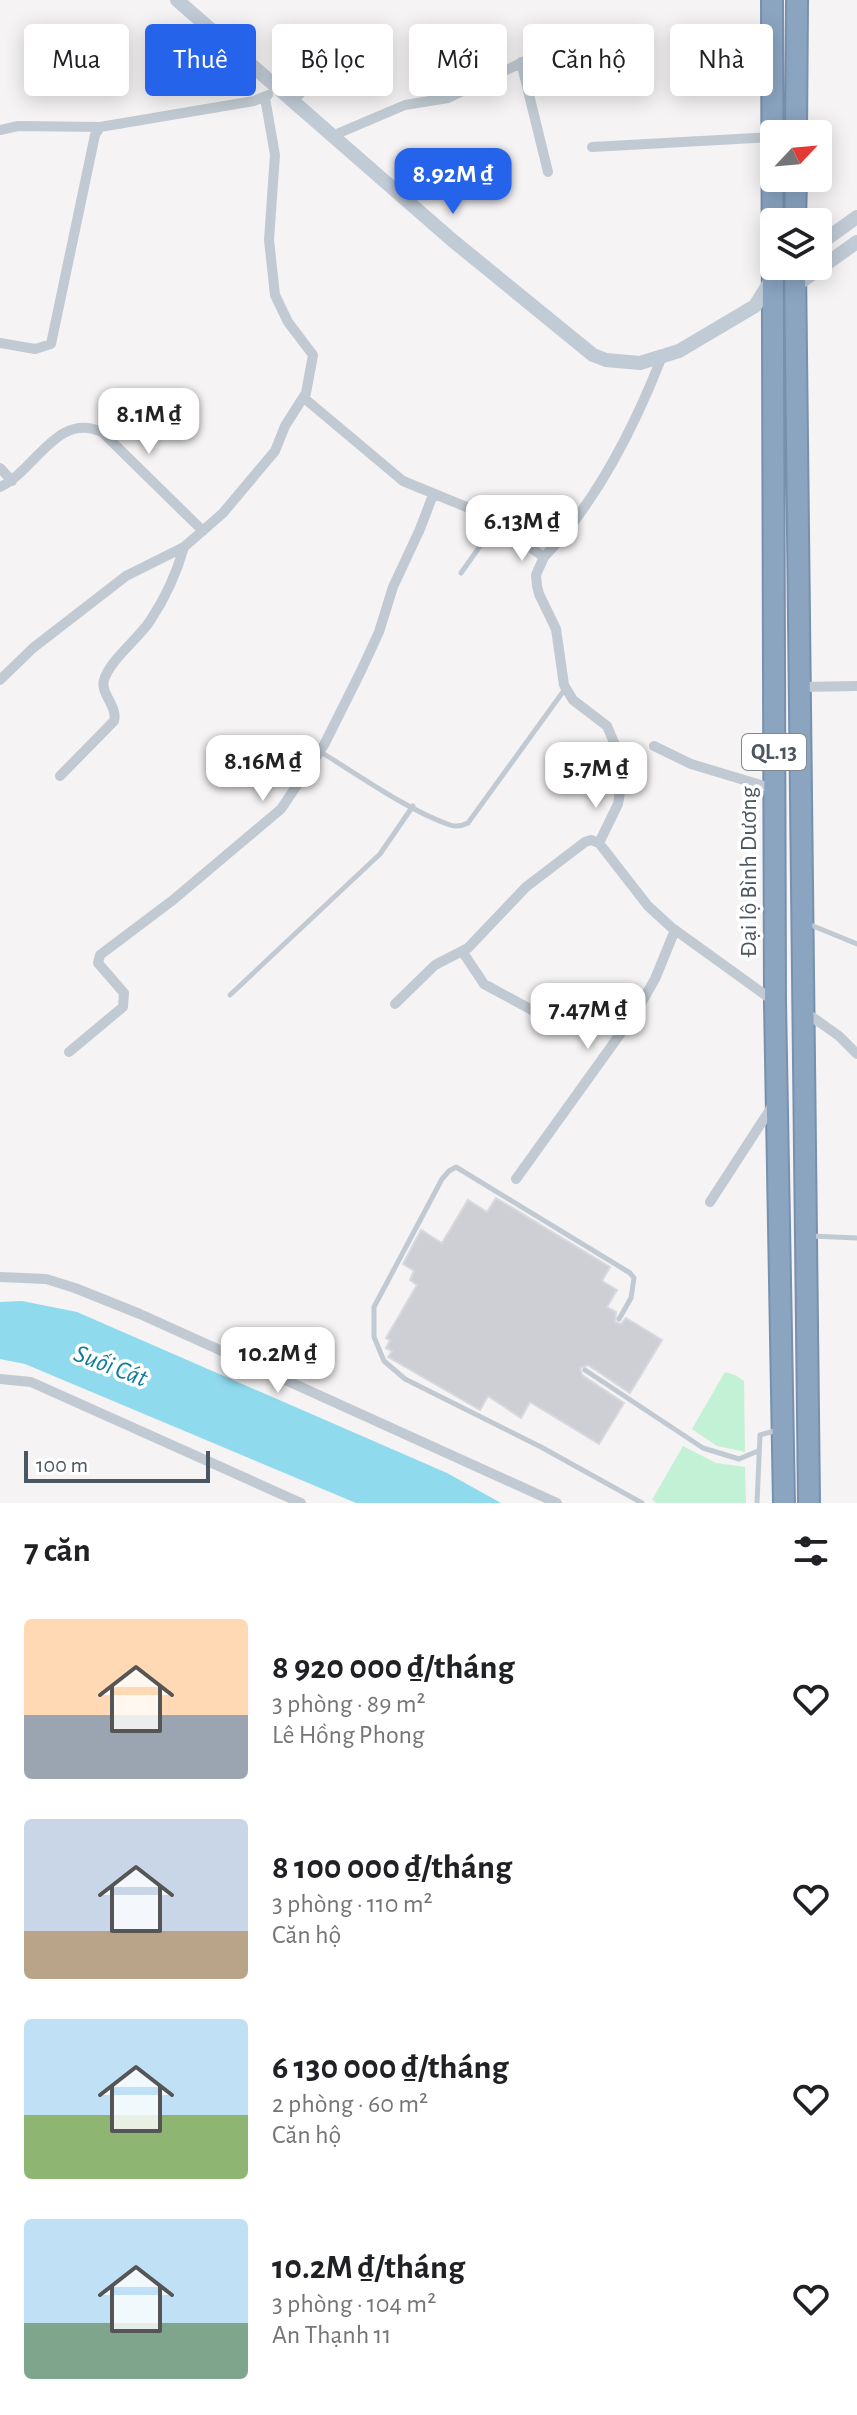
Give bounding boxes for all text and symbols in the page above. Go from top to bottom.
chip: Mua [24,24,129,96]
chip: Thuê [145,24,256,96]
chip: Bộ lọc [272,24,393,96]
chip: Mới [409,24,507,96]
chip: Căn hộ [523,24,654,96]
chip: Nhà [670,24,773,96]
north arrow [760,120,832,192]
map controls [760,120,832,280]
pin: 8.92M ₫ [379,148,527,216]
text: 8.92M ₫ [413,161,493,187]
button: layers [760,208,832,280]
pin: 8.1M ₫ [84,388,214,456]
text: 8.1M ₫ [116,401,182,427]
pin: 6.13M ₫ [448,495,596,563]
text: 6.13M ₫ [484,508,560,534]
road number: QL.13 [742,734,806,770]
pin: 8.16M ₫ [189,735,337,803]
pin: 5.7M ₫ [531,742,661,810]
text: 8.16M ₫ [224,748,302,774]
text: 5.7M ₫ [563,755,629,781]
street label: Đại lộ Bình Dương [737,786,761,957]
pin: 7.47M ₫ [514,983,662,1051]
text: 7.47M ₫ [549,996,627,1022]
pin: 10.2M ₫ [204,1327,352,1395]
water label: Suối Cát [71,1340,152,1392]
text: 10.2M ₫ [239,1340,317,1366]
scale bar [24,1447,210,1483]
text: 100 m [36,1454,88,1476]
icon: filters [789,1529,833,1573]
text: 7 căn [24,1534,91,1568]
icon: home [88,1651,184,1747]
text: 8 920 000 ₫/tháng [272,1651,514,1685]
icon: heart [789,1677,833,1721]
text: 3 phòng · 89 m² [272,1691,426,1717]
text: Lê Hồng Phong [272,1722,425,1748]
icon: home [88,1851,184,1947]
text: 8 100 000 ₫/tháng [272,1851,512,1885]
icon: heart [789,1877,833,1921]
text: 3 phòng · 110 m² [272,1891,433,1917]
text: Căn hộ [272,1922,341,1948]
icon: home [88,2051,184,2147]
text: 6 130 000 ₫/tháng [272,2051,509,2085]
icon: heart [789,2077,833,2121]
text: 2 phòng · 60 m² [272,2091,428,2117]
text: Căn hộ [272,2122,341,2148]
icon: home [88,2251,184,2347]
text: 10.2M ₫/tháng [272,2251,465,2285]
icon: heart [789,2277,833,2321]
text: 3 phòng · 104 m² [272,2291,436,2317]
text: An Thạnh 11 [272,2322,391,2348]

